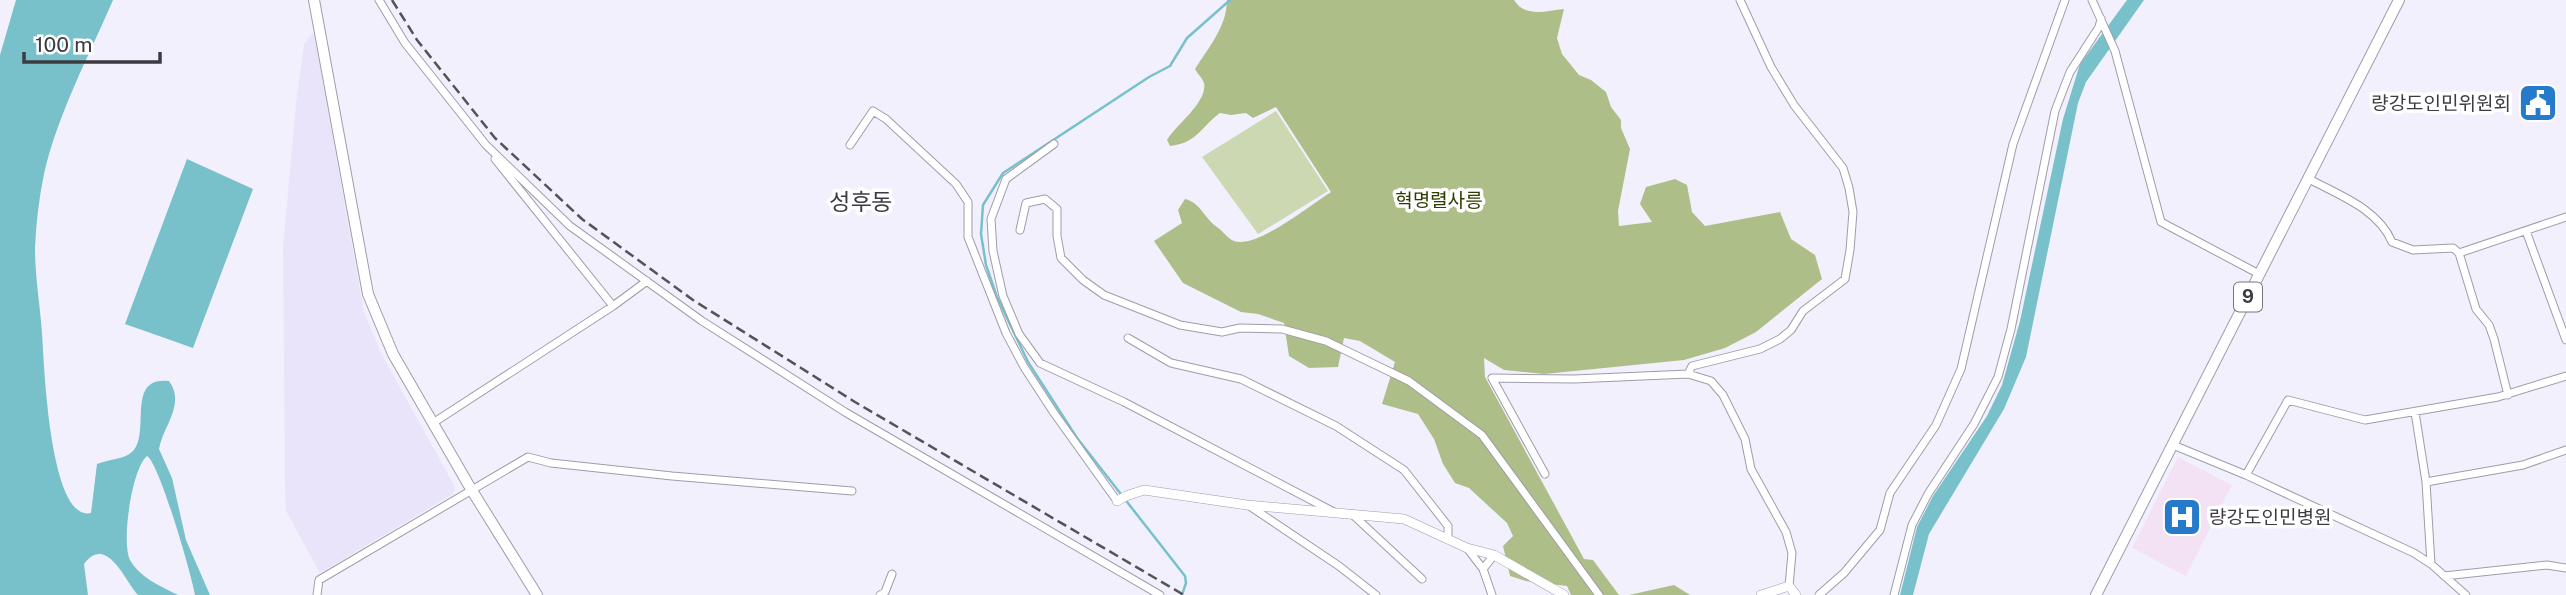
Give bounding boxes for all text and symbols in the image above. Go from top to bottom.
scale bar [24,21,161,65]
text: 100 m [35,32,92,57]
public building icon: 량강도인민위원회 [2517,82,2559,124]
place label: 량강도인민위원회 [2371,92,2511,114]
district label: 성후동 [829,188,893,215]
park label: 혁명렬사릉 [1395,189,1483,211]
road number: 9 [2234,282,2262,312]
hospital icon: 량강도인민병원 [2161,496,2203,538]
place label: 량강도인민병원 [2209,506,2331,528]

